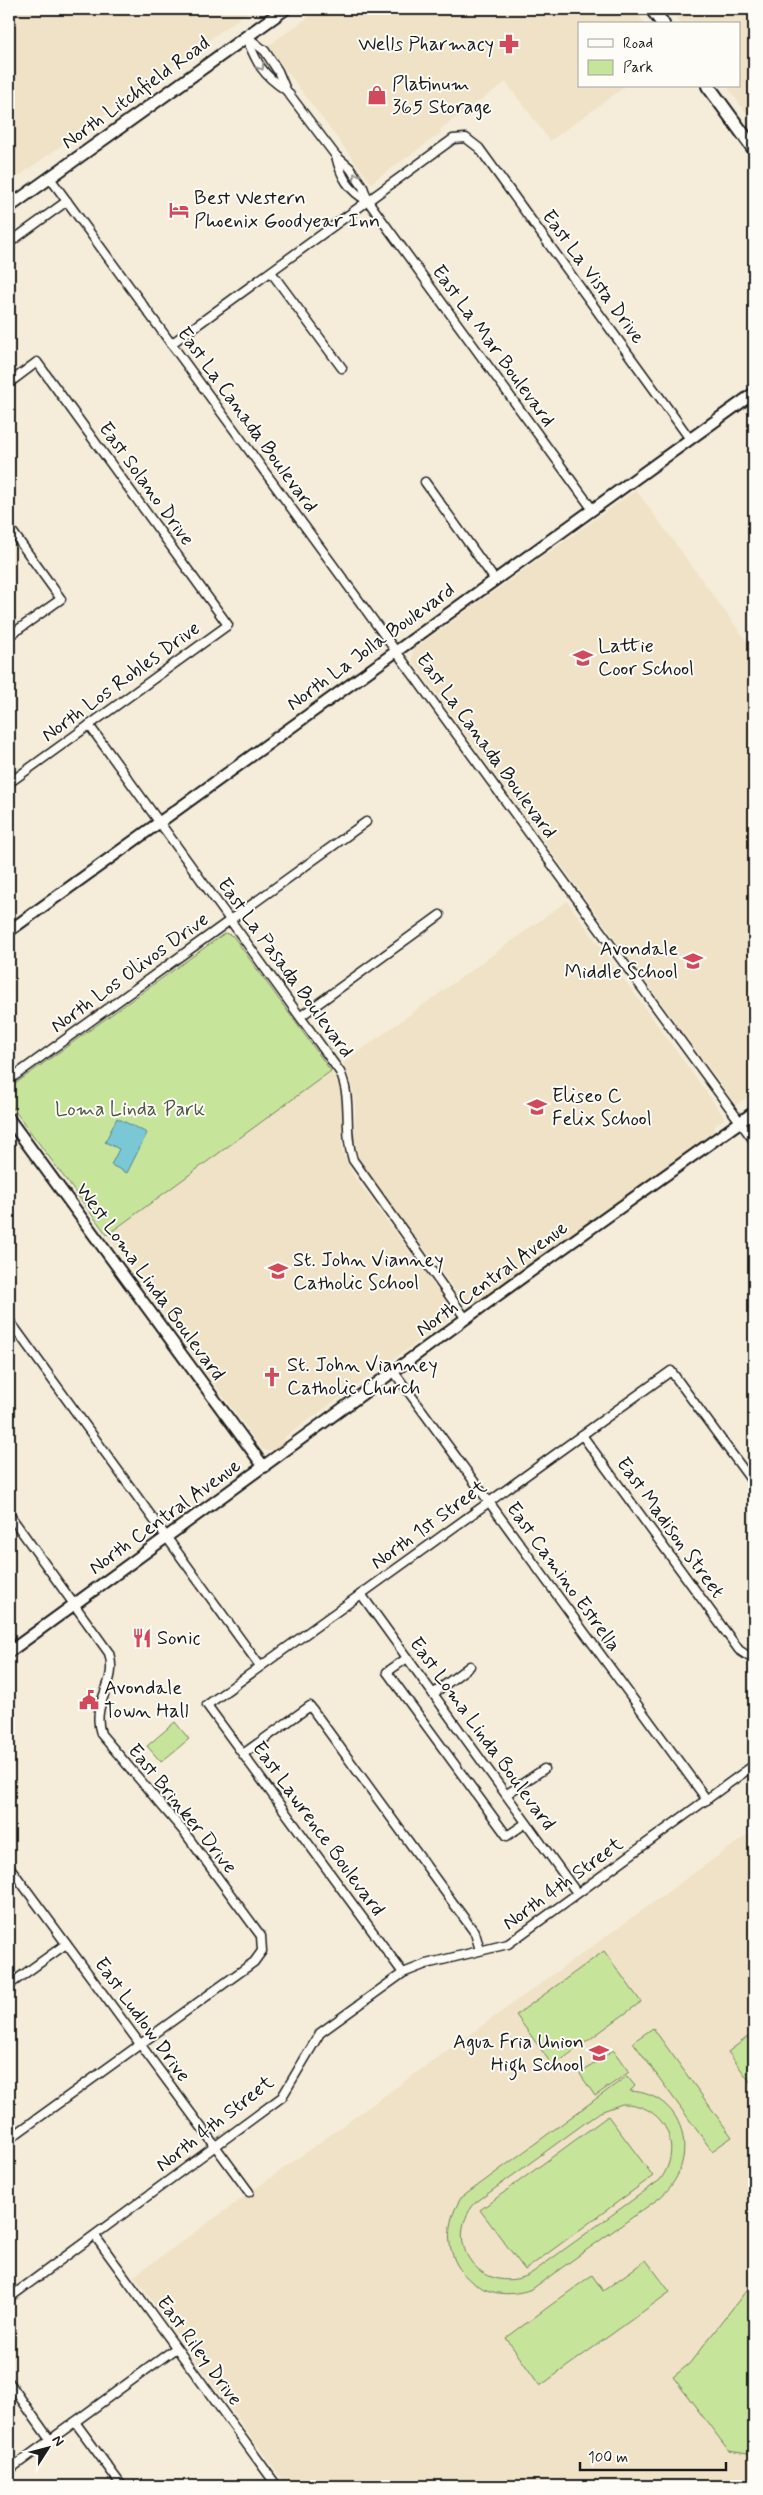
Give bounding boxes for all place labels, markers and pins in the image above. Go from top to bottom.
place label: Wells Pharmacy [358,31,494,58]
pharmacy icon: Wells Pharmacy [498,33,520,55]
place label: Platinum 365 Storage [392,71,492,121]
shop icon: Platinum 365 Storage [366,84,388,106]
place label: Best Western Phoenix Goodyear Inn [194,185,380,235]
hotel icon: Best Western Phoenix Goodyear Inn [168,199,190,221]
place label: Lattie Coor School [598,633,694,683]
school or university icon: Lattie Coor School [572,647,594,669]
place label: Avondale Middle School [565,936,678,986]
school or university icon: Avondale Middle School [682,950,704,972]
place label: Eliseo C Felix School [552,1083,652,1133]
school or university icon: Eliseo C Felix School [526,1096,548,1118]
place label: St. John Vianney Catholic School [293,1247,444,1297]
school or university icon: St. John Vianney Catholic School [267,1260,289,1282]
place label: St. John Vianney Catholic Church [287,1352,438,1402]
church icon: St. John Vianney Catholic Church [261,1366,283,1388]
place label: Sonic [157,1625,201,1652]
restaurant icon: Sonic [131,1627,153,1649]
place label: Avondale Town Hall [104,1675,188,1725]
public building icon: Avondale Town Hall [78,1689,100,1711]
place label: Agua Fria Union High School [453,2029,584,2081]
school or university icon: Agua Fria Union High School [588,2042,610,2064]

